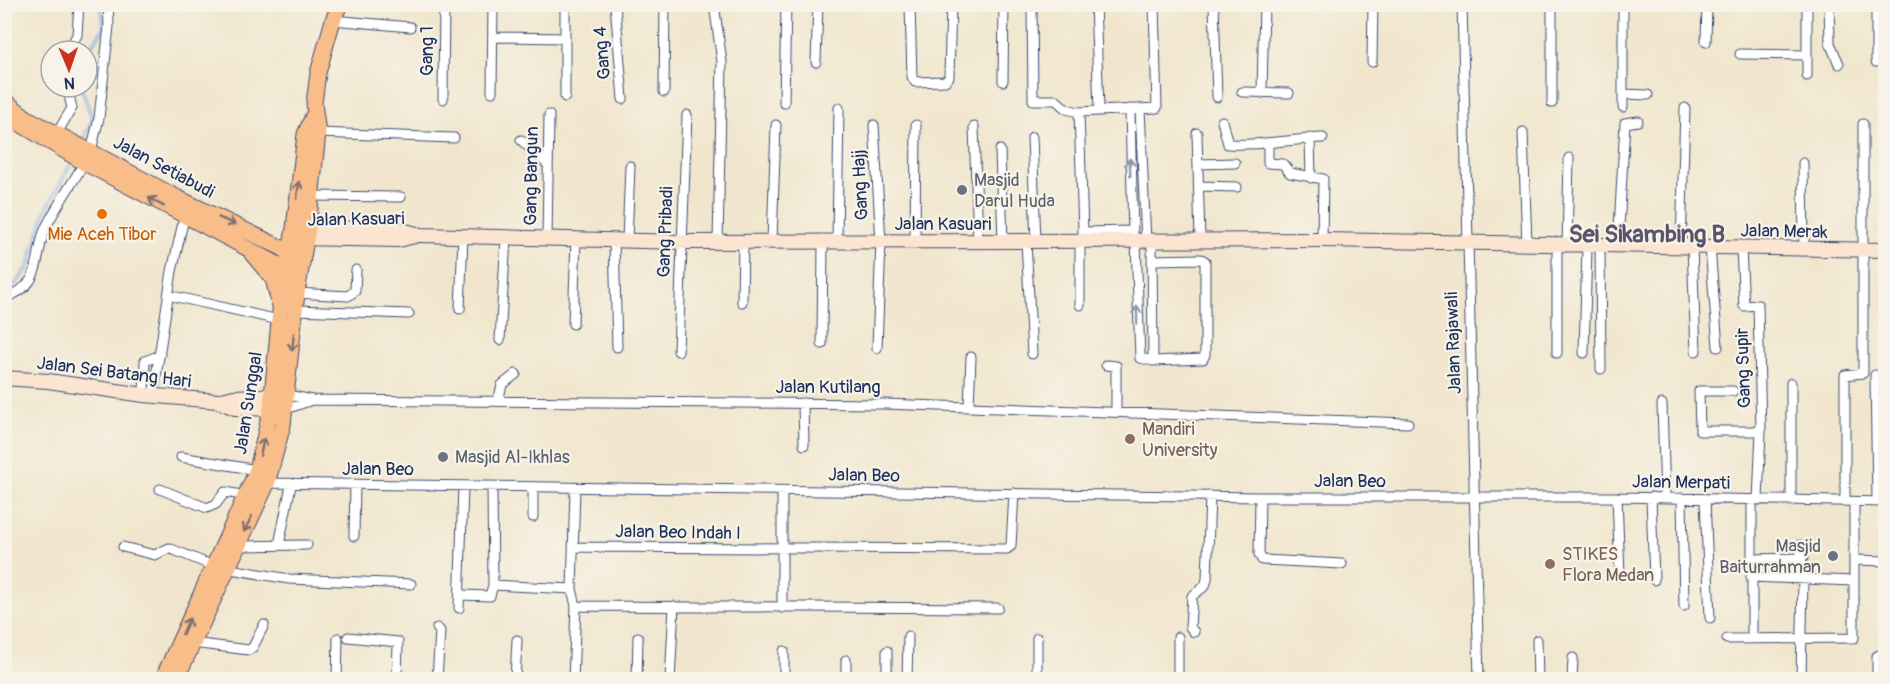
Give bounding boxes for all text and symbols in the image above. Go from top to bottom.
street label: Gang 4 [589,25,616,81]
street label: Gang 1 [416,26,439,76]
north arrow [39,39,99,99]
text: N [64,73,75,93]
street label: Gang Bangun [519,126,544,226]
street label: Jalan Setiabudi [109,131,218,204]
street label: Gang Hajj [847,149,874,221]
one-way arrow [1125,158,1136,178]
place label: Masjid Darul Huda [974,169,1055,213]
one-way arrow [293,180,304,200]
marker: Masjid Darul Huda [955,183,969,197]
street label: Gang Pribadi [652,186,679,278]
one-way arrow [148,196,165,208]
marker: Mie Aceh Tibor [95,207,109,221]
street label: Jalan Kasuari [307,207,405,232]
street label: Jalan Kasuari [894,213,992,236]
one-way arrow [217,216,235,228]
street label: Jalan Merak [1740,219,1828,244]
district label: Sei Sikambing B [1569,220,1725,249]
place label: Mie Aceh Tibor [47,223,157,246]
street label: Jalan Rajawali [1440,291,1467,395]
one-way arrow [1131,305,1143,325]
street label: Gang Supir [1731,327,1756,409]
one-way arrow [287,332,298,352]
street label: Jalan Sunggal [229,350,268,456]
street label: Jalan Sei Batang Hari [35,352,192,393]
street label: Jalan Kutilang [776,376,880,399]
place label: Mandiri University [1142,418,1218,462]
marker: Mandiri University [1123,432,1137,446]
one-way arrow [257,438,268,457]
place label: Masjid Al-Ikhlas [455,446,570,469]
marker: Masjid Al-Ikhlas [436,450,450,464]
street label: Jalan Beo [342,458,414,481]
street label: Jalan Beo [828,463,900,488]
street label: Jalan Beo [1314,470,1386,493]
street label: Jalan Merpati [1632,470,1730,495]
one-way arrow [242,515,254,533]
street label: Jalan Beo Indah I [615,520,741,545]
place label: Masjid Baiturrahman [1719,535,1821,579]
place label: STIKES Flora Medan [1562,543,1654,587]
marker: Masjid Baiturrahman [1826,549,1840,563]
marker: STIKES Flora Medan [1543,557,1557,571]
one-way arrow [181,618,192,636]

